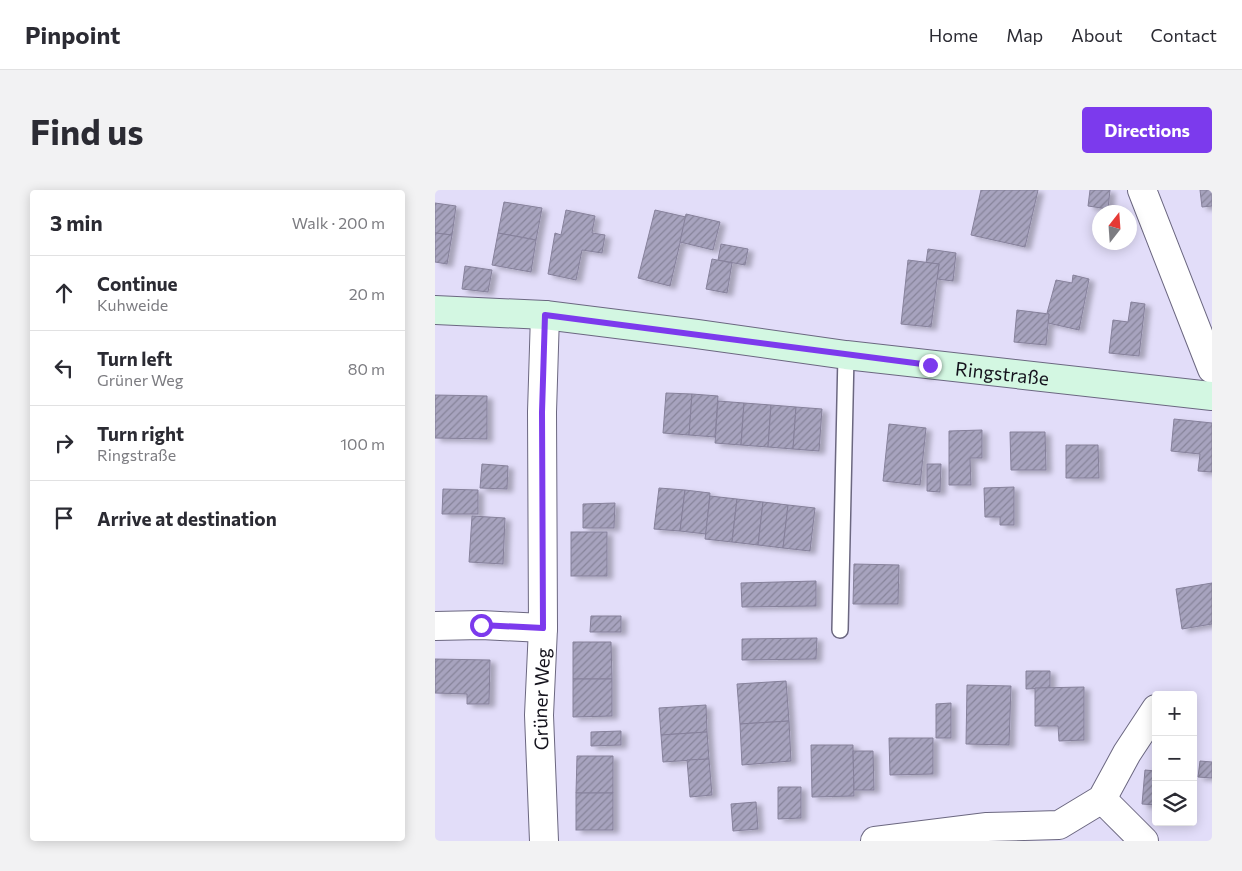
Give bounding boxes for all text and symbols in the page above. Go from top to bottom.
text: Pinpoint [25,20,120,49]
text: Home [929,24,978,46]
text: Map [1006,24,1043,46]
text: About [1071,24,1123,46]
text: Contact [1151,24,1217,46]
button: Directions [1082,107,1212,153]
text: Find us [30,109,144,152]
north arrow [1092,205,1137,250]
text: 3 min [50,210,103,235]
text: Walk · 200 m [292,213,385,232]
text: Continue [97,272,177,295]
icon: ahead [50,279,78,307]
text: 20 m [349,284,385,303]
text: Kuhweide [97,295,168,314]
text: Turn left [97,347,172,370]
icon: left [50,354,78,382]
route end [919,354,942,377]
street label: Ringstraße [954,356,1050,389]
text: 80 m [348,359,385,378]
text: Grüner Weg [97,370,183,389]
text: Turn right [97,422,184,445]
icon: right [50,429,78,457]
text: 100 m [340,434,385,453]
text: Ringstraße [97,445,176,464]
icon: arrive [50,504,78,532]
text: Arrive at destination [97,507,277,530]
route start [470,614,493,637]
street label: Grüner Weg [527,647,554,751]
map controls [1152,691,1197,826]
button: + [1152,691,1197,736]
button: − [1152,736,1197,781]
button: layers [1152,781,1197,826]

